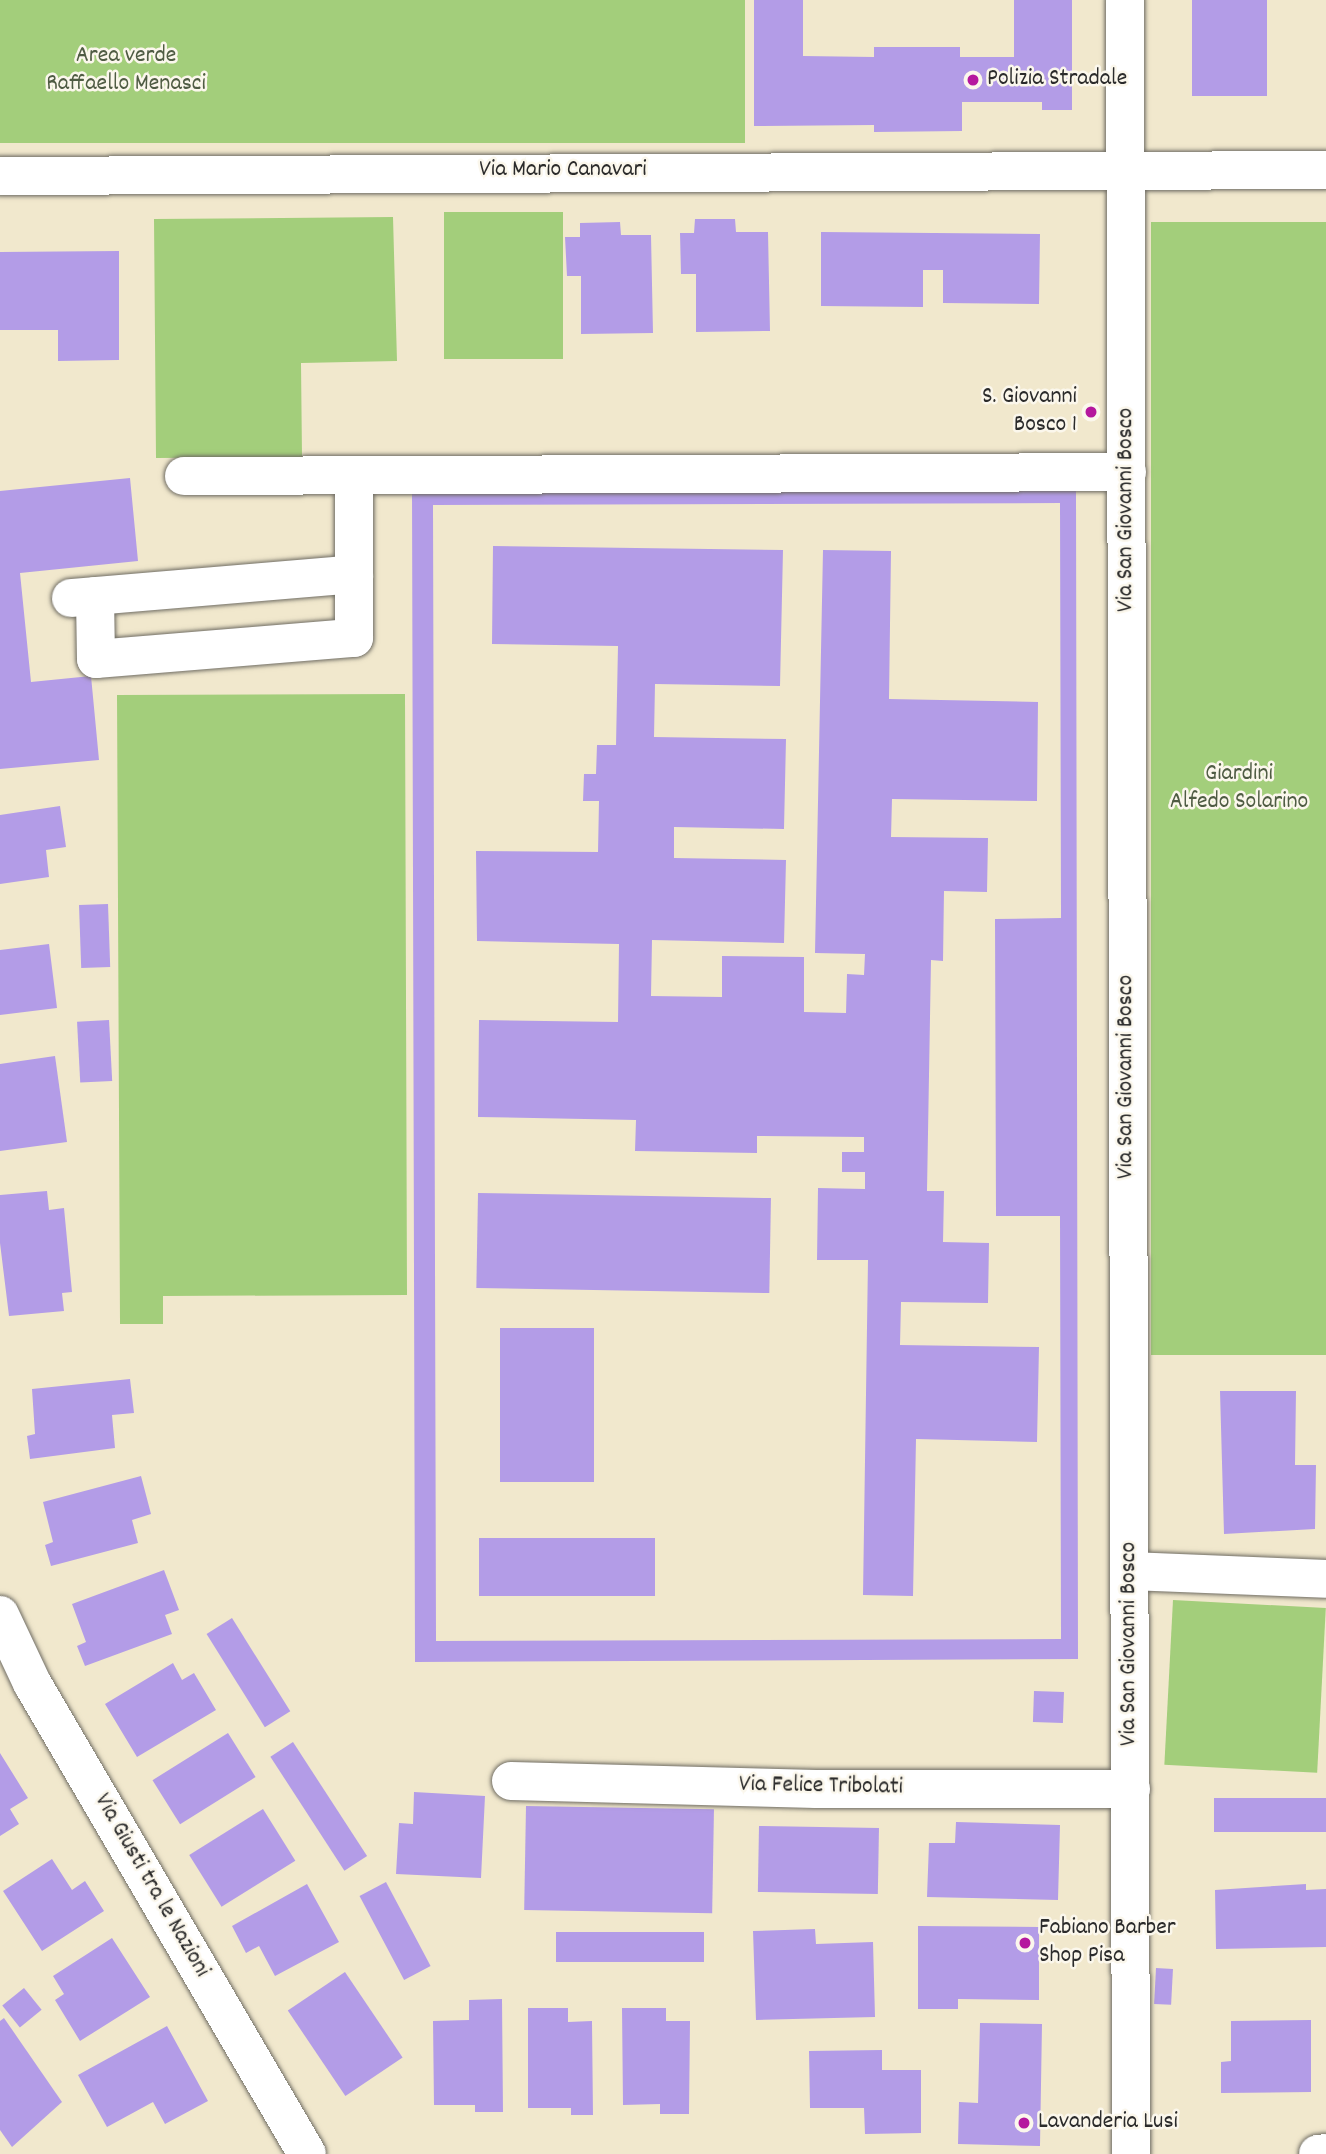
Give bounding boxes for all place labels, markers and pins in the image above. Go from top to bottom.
place label: Polizia Stradale [987,66,1127,94]
marker: Polizia Stradale [965,72,981,88]
place label: S. Giovanni Bosco 1 [982,384,1077,440]
marker: S. Giovanni Bosco 1 [1083,404,1099,420]
place label: Fabiano Barber Shop Pisa [1039,1915,1176,1971]
marker: Fabiano Barber Shop Pisa [1017,1935,1033,1951]
place label: Lavanderia Lusi [1038,2109,1178,2137]
marker: Lavanderia Lusi [1016,2115,1032,2131]

